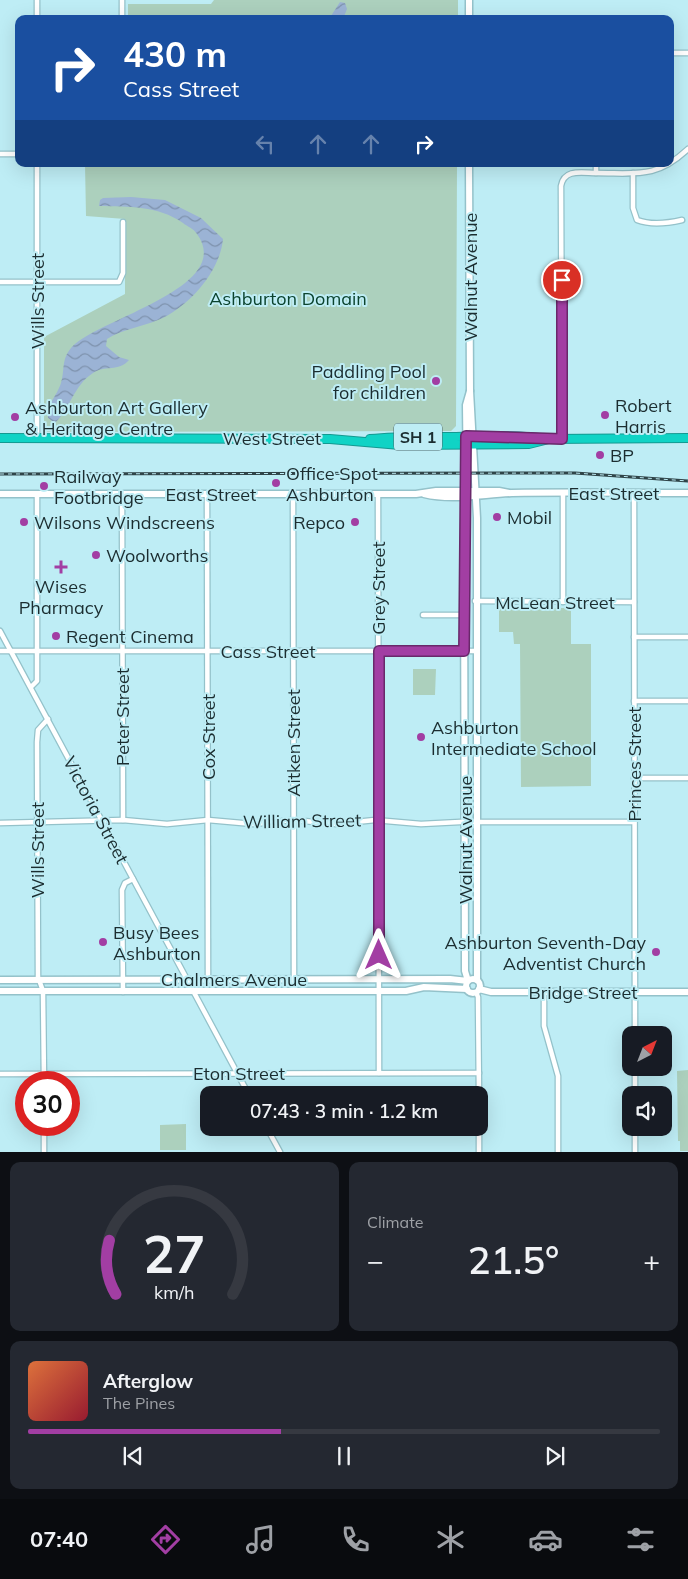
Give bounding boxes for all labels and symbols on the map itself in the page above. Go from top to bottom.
street label: Walnut Avenue [459,213,482,341]
street label: Wills Street [26,253,49,349]
pin [541,259,583,301]
park label: Ashburton Domain [209,287,367,310]
place label: Paddling Pool for children [311,360,426,404]
marker: Paddling Pool for children [430,375,442,387]
place label: Robert Harris [615,394,671,438]
place label: Ashburton Art Gallery & Heritage Centre [25,396,208,440]
marker: Robert Harris [599,409,611,421]
marker: Ashburton Art Gallery & Heritage Centre [9,411,21,423]
road number: SH 1 [394,424,442,451]
street label: West Street [223,427,321,450]
place label: BP [610,444,634,467]
marker: BP [594,449,606,461]
place label: Office Spot Ashburton [286,462,378,506]
place label: Railway Footbridge [54,465,144,509]
marker: Office Spot Ashburton [270,477,282,489]
marker: Railway Footbridge [38,480,50,492]
street label: East Street [569,482,659,505]
street label: East Street [166,483,256,506]
place label: Mobil [507,506,552,529]
place label: Wilsons Windscreens [34,511,215,534]
place label: Repco [293,511,345,534]
marker: Mobil [491,511,503,523]
marker: Wilsons Windscreens [18,516,30,528]
marker: Repco [349,516,361,528]
street label: Grey Street [367,541,390,635]
place label: Woolworths [106,544,208,567]
marker: Woolworths [90,549,102,561]
marker: Wises Pharmacy [55,561,67,573]
place label: Wises Pharmacy [19,575,104,619]
street label: McLean Street [495,591,615,614]
place label: Regent Cinema [66,625,194,648]
marker: Regent Cinema [50,630,62,642]
street label: Cass Street [220,640,316,663]
street label: Peter Street [111,668,134,766]
street label: Aitken Street [282,689,305,797]
street label: Cox Street [197,694,220,780]
street label: Princes Street [623,707,646,821]
place label: Ashburton Intermediate School [431,716,596,760]
marker: Ashburton Intermediate School [415,731,427,743]
street label: Victoria Street [58,752,134,868]
street label: Walnut Avenue [454,776,477,904]
street label: Wills Street [26,802,49,898]
street label: William Street [243,808,361,834]
place label: Busy Bees Ashburton [113,921,201,965]
position arrow [352,928,404,980]
place label: Ashburton Seventh-Day Adventist Church [445,931,646,975]
marker: Busy Bees Ashburton [97,936,109,948]
marker: Ashburton Seventh-Day Adventist Church [650,946,662,958]
street label: Chalmers Avenue [161,968,307,991]
street label: Bridge Street [529,981,637,1004]
north arrow [622,1026,672,1076]
street label: Eton Street [193,1062,285,1085]
speed limit sign: 30 [15,1071,80,1136]

